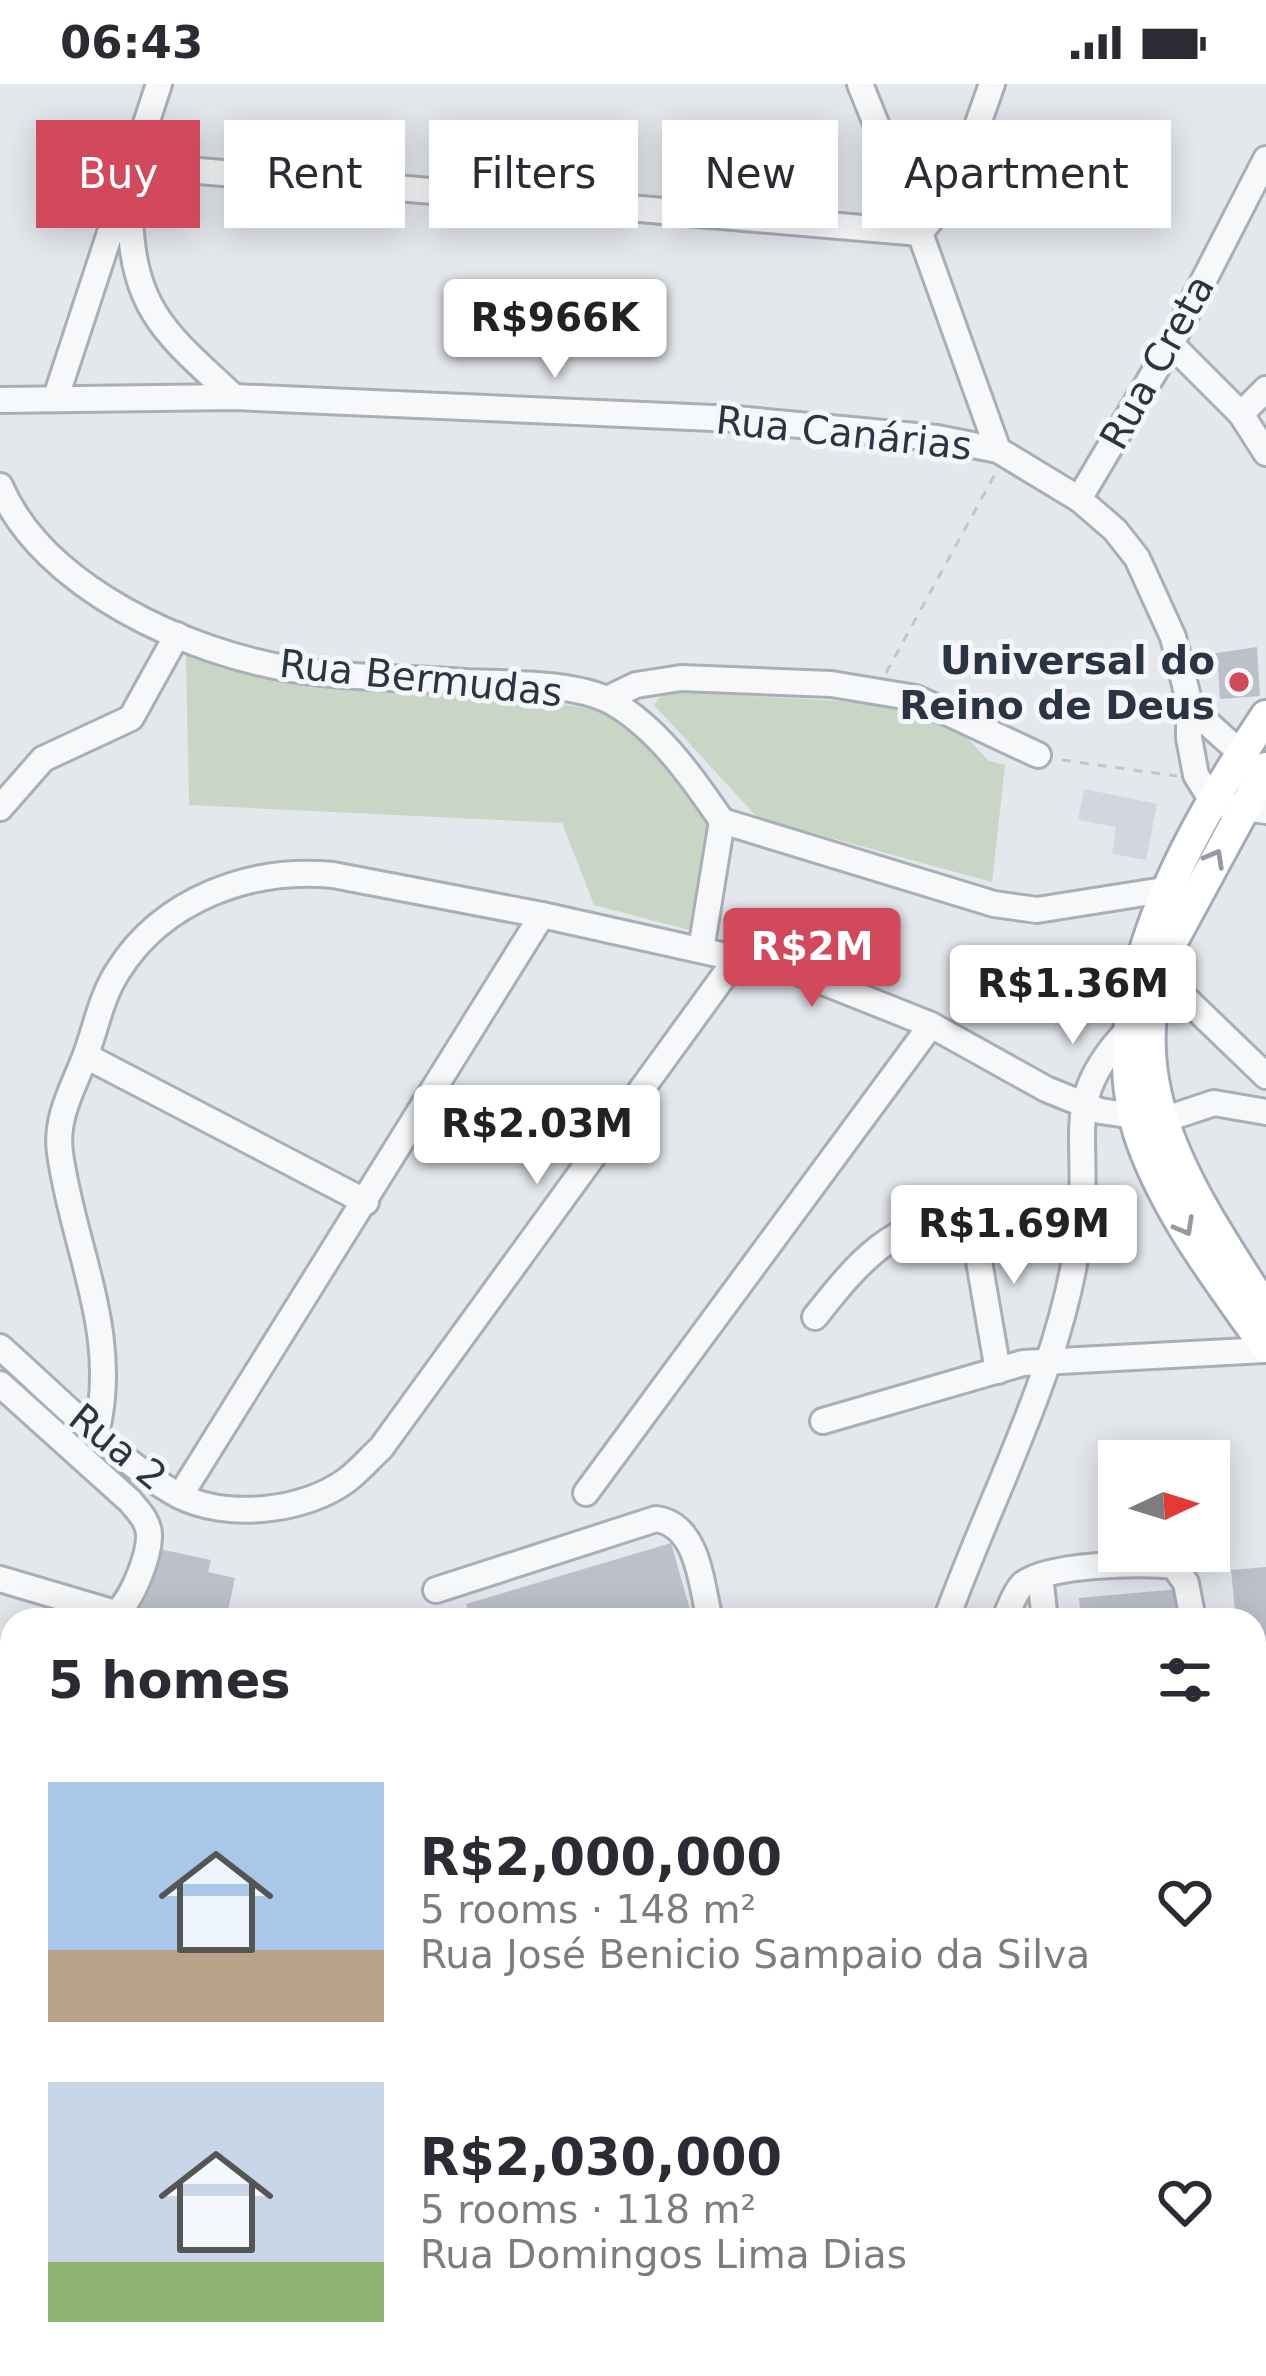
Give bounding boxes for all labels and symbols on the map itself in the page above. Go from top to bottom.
street label: Rua Creta [1091,267,1223,457]
pin: R$966K [457,279,653,381]
street label: Rua Canárias [714,397,974,469]
place label: Universal do Reino de Deus [899,638,1215,728]
street label: Rua Bermudas [277,641,565,715]
marker: Universal do Reino de Deus [1226,669,1252,695]
one-way arrow [1201,849,1224,871]
pin: R$2M [741,908,883,1010]
pin: R$1.36M [962,945,1184,1047]
pin: R$2.03M [426,1085,648,1187]
pin: R$1.69M [903,1185,1125,1287]
one-way arrow [1171,1214,1194,1236]
street label: Rua 2 [61,1395,175,1499]
north arrow [1098,1440,1230,1572]

